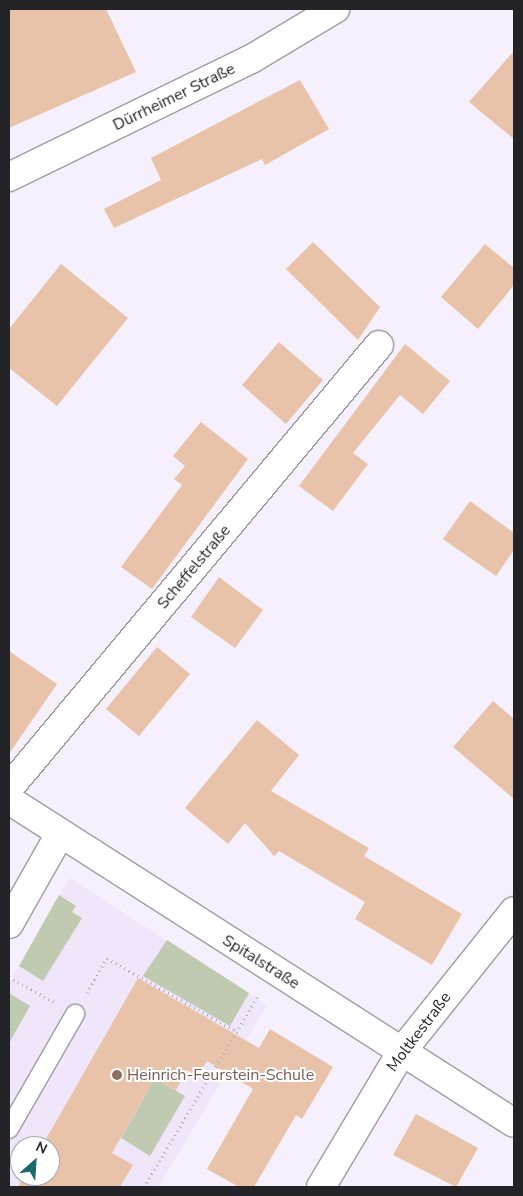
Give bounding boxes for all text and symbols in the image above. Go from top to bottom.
street label: Dürrheimer Straße [110,59,238,135]
street label: Scheffelstraße [153,521,235,613]
street label: Spitalstraße [219,931,303,993]
street label: Moltkestraße [383,988,455,1076]
place label: Heinrich-Feurstein-Schule [127,1065,314,1085]
marker: Heinrich-Feurstein-Schule [111,1069,123,1081]
north arrow [10,1136,60,1186]
text: N [32,1137,50,1159]

